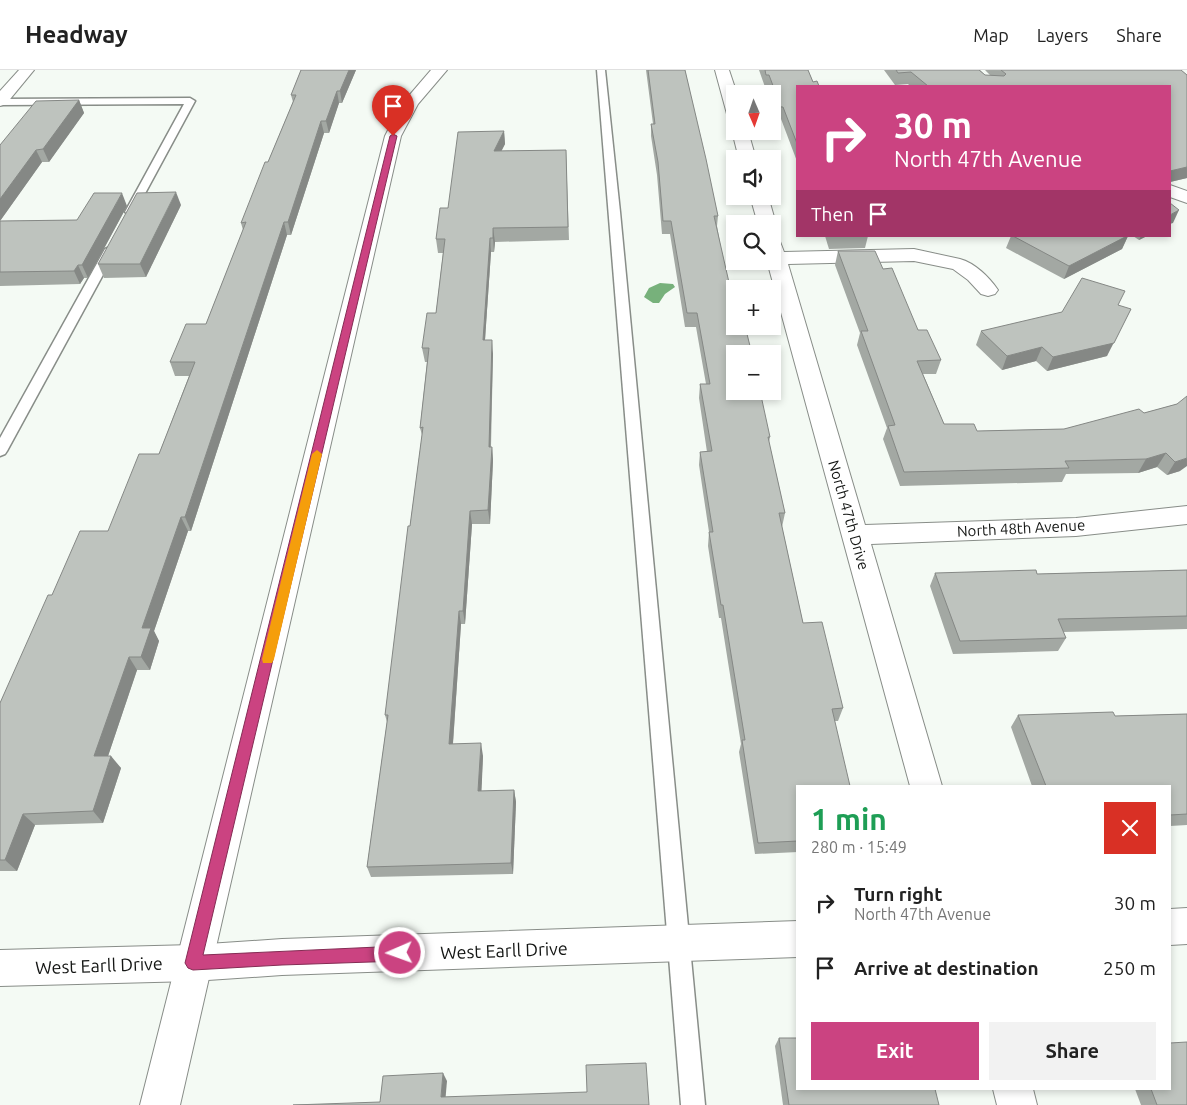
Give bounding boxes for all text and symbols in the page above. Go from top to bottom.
text: Headway [25,21,128,48]
text: Map [973,25,1009,45]
text: Layers [1037,25,1088,45]
text: Share [1116,25,1162,45]
pin [372,85,414,136]
north arrow [726,85,781,140]
map controls [726,85,781,400]
icon: arrive [379,92,407,120]
icon: right [811,105,876,170]
text: 30 m [894,105,972,145]
text: North 47th Avenue [894,146,1082,171]
button: sound [726,150,781,205]
icon: arrive [864,200,892,228]
text: Then [811,203,854,225]
button: search [726,215,781,270]
button: + [726,280,781,335]
button: − [726,345,781,400]
street label: North 47th Drive [825,458,873,572]
street label: North 48th Avenue [956,516,1086,540]
text: 1 min [811,802,887,836]
button: close [1104,802,1156,854]
text: 280 m · 15:49 [811,838,907,856]
text: Turn right [854,883,942,905]
icon: right [811,889,839,917]
text: 30 m [1114,892,1156,914]
text: North 47th Avenue [854,905,991,923]
position arrow [373,926,425,978]
street label: West Earll Drive [440,938,568,962]
street label: West Earll Drive [35,953,163,977]
icon: arrive [811,954,839,982]
text: Arrive at destination [854,957,1039,979]
text: 250 m [1103,957,1156,979]
button: Exit [811,1022,979,1080]
button: Share [989,1022,1156,1080]

